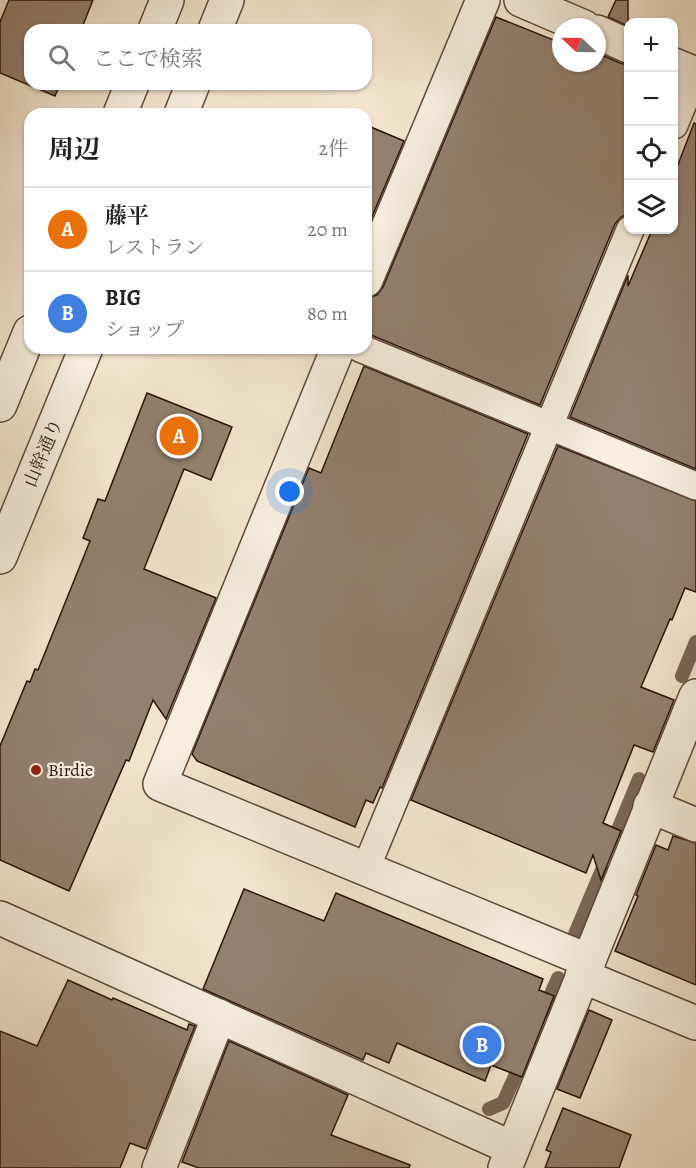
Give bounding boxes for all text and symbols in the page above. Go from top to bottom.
north arrow [552,18,606,72]
map controls [624,18,678,234]
button: + [624,18,678,72]
search box [24,24,372,90]
icon: search [45,41,78,74]
text: ここで検索 [93,44,203,74]
button: − [624,72,678,126]
button: locate [624,126,678,180]
text: 周辺 [48,132,100,167]
text: 2件 [319,135,348,162]
button: layers [624,180,678,234]
text: 藤平 [105,201,149,231]
text: A [61,216,74,243]
text: 20 m [307,216,348,243]
text: レストラン [105,234,204,261]
text: BIG [105,283,141,313]
text: B [61,300,74,327]
text: 80 m [307,300,348,327]
text: ショップ [105,316,185,343]
pin: A [160,414,198,458]
street label: 山幹通り [18,415,68,491]
your location [275,477,304,506]
place label: Birdie [48,758,93,782]
marker: Birdie [29,763,43,777]
pin: B [462,1022,502,1068]

